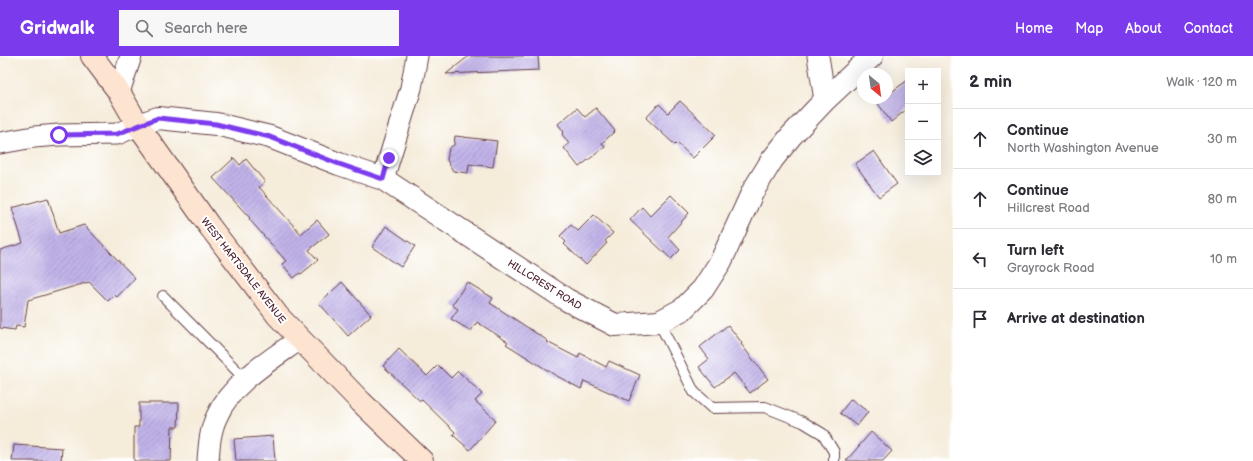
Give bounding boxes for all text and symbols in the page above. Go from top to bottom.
search box [119,10,399,46]
text: Gridwalk [20,17,95,40]
icon: search [133,17,155,39]
text: Search here [165,19,248,38]
text: Home [1015,20,1053,37]
text: Map [1075,20,1103,37]
text: About [1125,20,1162,37]
text: Contact [1184,20,1233,37]
north arrow [857,68,893,104]
map controls [905,68,941,176]
button: + [905,68,941,104]
text: 2 min [969,72,1012,92]
text: Walk · 120 m [1166,74,1237,90]
button: − [905,104,941,140]
text: Continue [1007,121,1069,140]
route start [50,126,68,144]
icon: ahead [969,128,991,150]
text: 30 m [1207,131,1237,147]
button: layers [905,140,941,176]
text: North Washington Avenue [1007,140,1159,156]
route end [380,149,398,167]
text: Continue [1007,181,1069,200]
icon: ahead [969,188,991,210]
text: 80 m [1208,191,1237,207]
text: Hillcrest Road [1007,200,1090,216]
street label: WEST HARTSDALE AVENUE [198,216,288,326]
text: Turn left [1007,241,1064,260]
icon: left [969,248,991,270]
text: 10 m [1210,251,1237,267]
street label: HILLCREST ROAD [505,257,584,312]
text: Grayrock Road [1007,260,1094,276]
icon: arrive [969,308,991,330]
text: Arrive at destination [1007,309,1145,328]

